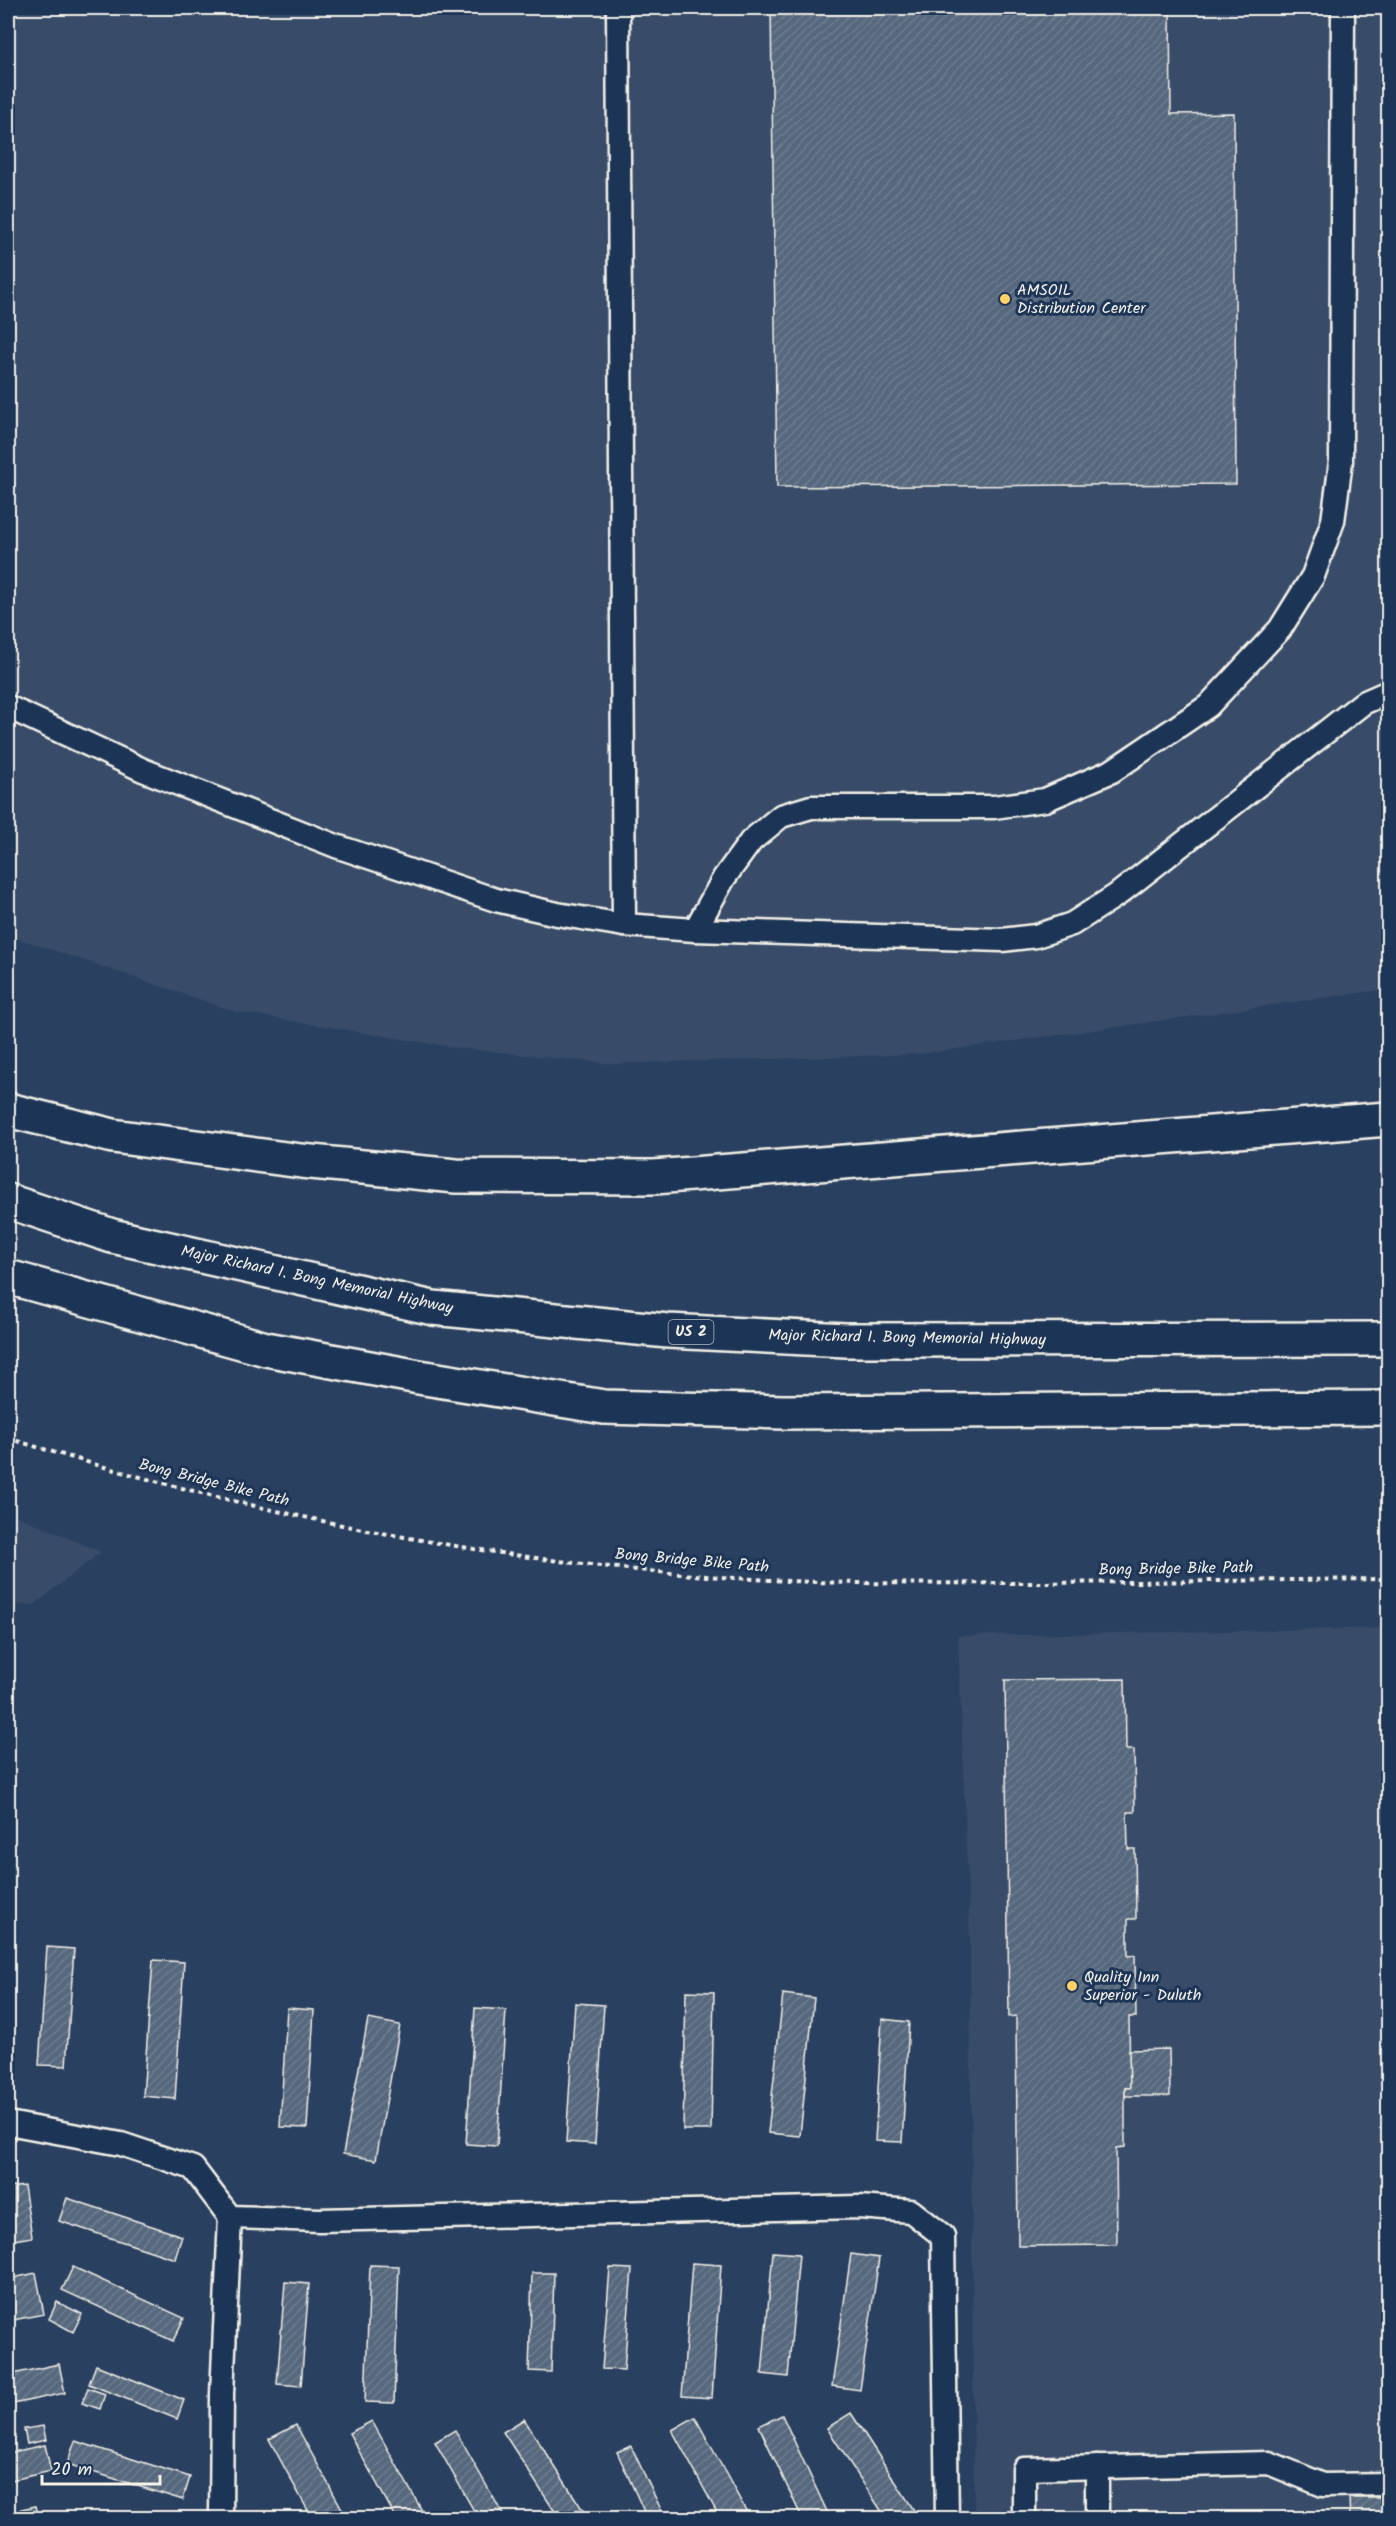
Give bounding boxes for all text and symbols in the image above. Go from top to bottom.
place label: AMSOIL Distribution Center [1017,278,1147,321]
marker: AMSOIL Distribution Center [998,292,1012,306]
street label: Major Richard I. Bong Memorial Highway [179,1239,456,1321]
road number: US 2 [668,1320,714,1344]
street label: Major Richard I. Bong Memorial Highway [768,1323,1046,1353]
street label: Bong Bridge Bike Path [136,1452,292,1514]
street label: Bong Bridge Bike Path [614,1542,770,1580]
street label: Bong Bridge Bike Path [1099,1555,1253,1583]
place label: Quality Inn Superior - Duluth [1084,1965,1201,2008]
marker: Quality Inn Superior - Duluth [1065,1979,1079,1993]
scale bar [42,2448,160,2486]
text: 20 m [51,2456,92,2485]

